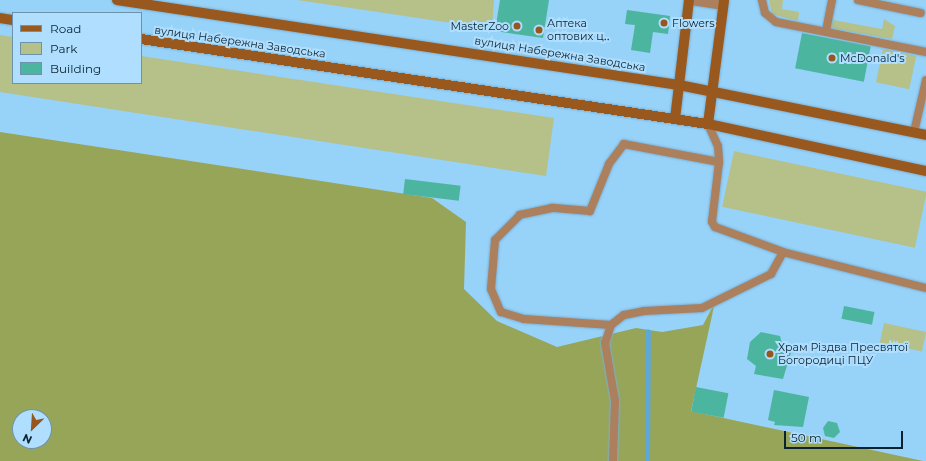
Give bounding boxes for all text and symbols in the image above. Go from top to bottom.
legend [12,12,142,84]
place label: Flowers [672,16,715,30]
place label: Аптека оптових ц‥ [547,17,610,43]
marker: Flowers [659,18,669,28]
place label: MasterZoo [451,19,509,33]
text: Road [50,21,81,36]
marker: MasterZoo [512,21,522,31]
street label: вулиця Набережна Заводська [154,23,326,61]
marker: Аптека оптових ц‥ [534,25,544,35]
street label: вулиця Набережна Заводська [474,34,646,74]
text: Park [50,41,77,56]
place label: McDonald's [840,51,905,65]
marker: McDonald's [827,53,837,63]
text: Building [50,61,101,76]
place label: Храм Різдва Пресвятої Богородиці ПЦУ [778,341,908,367]
marker: Храм Різдва Пресвятої Богородиці ПЦУ [765,349,775,359]
north arrow [12,409,52,449]
scale bar [786,423,905,449]
text: 50 m [791,430,822,445]
text: N [20,431,34,447]

